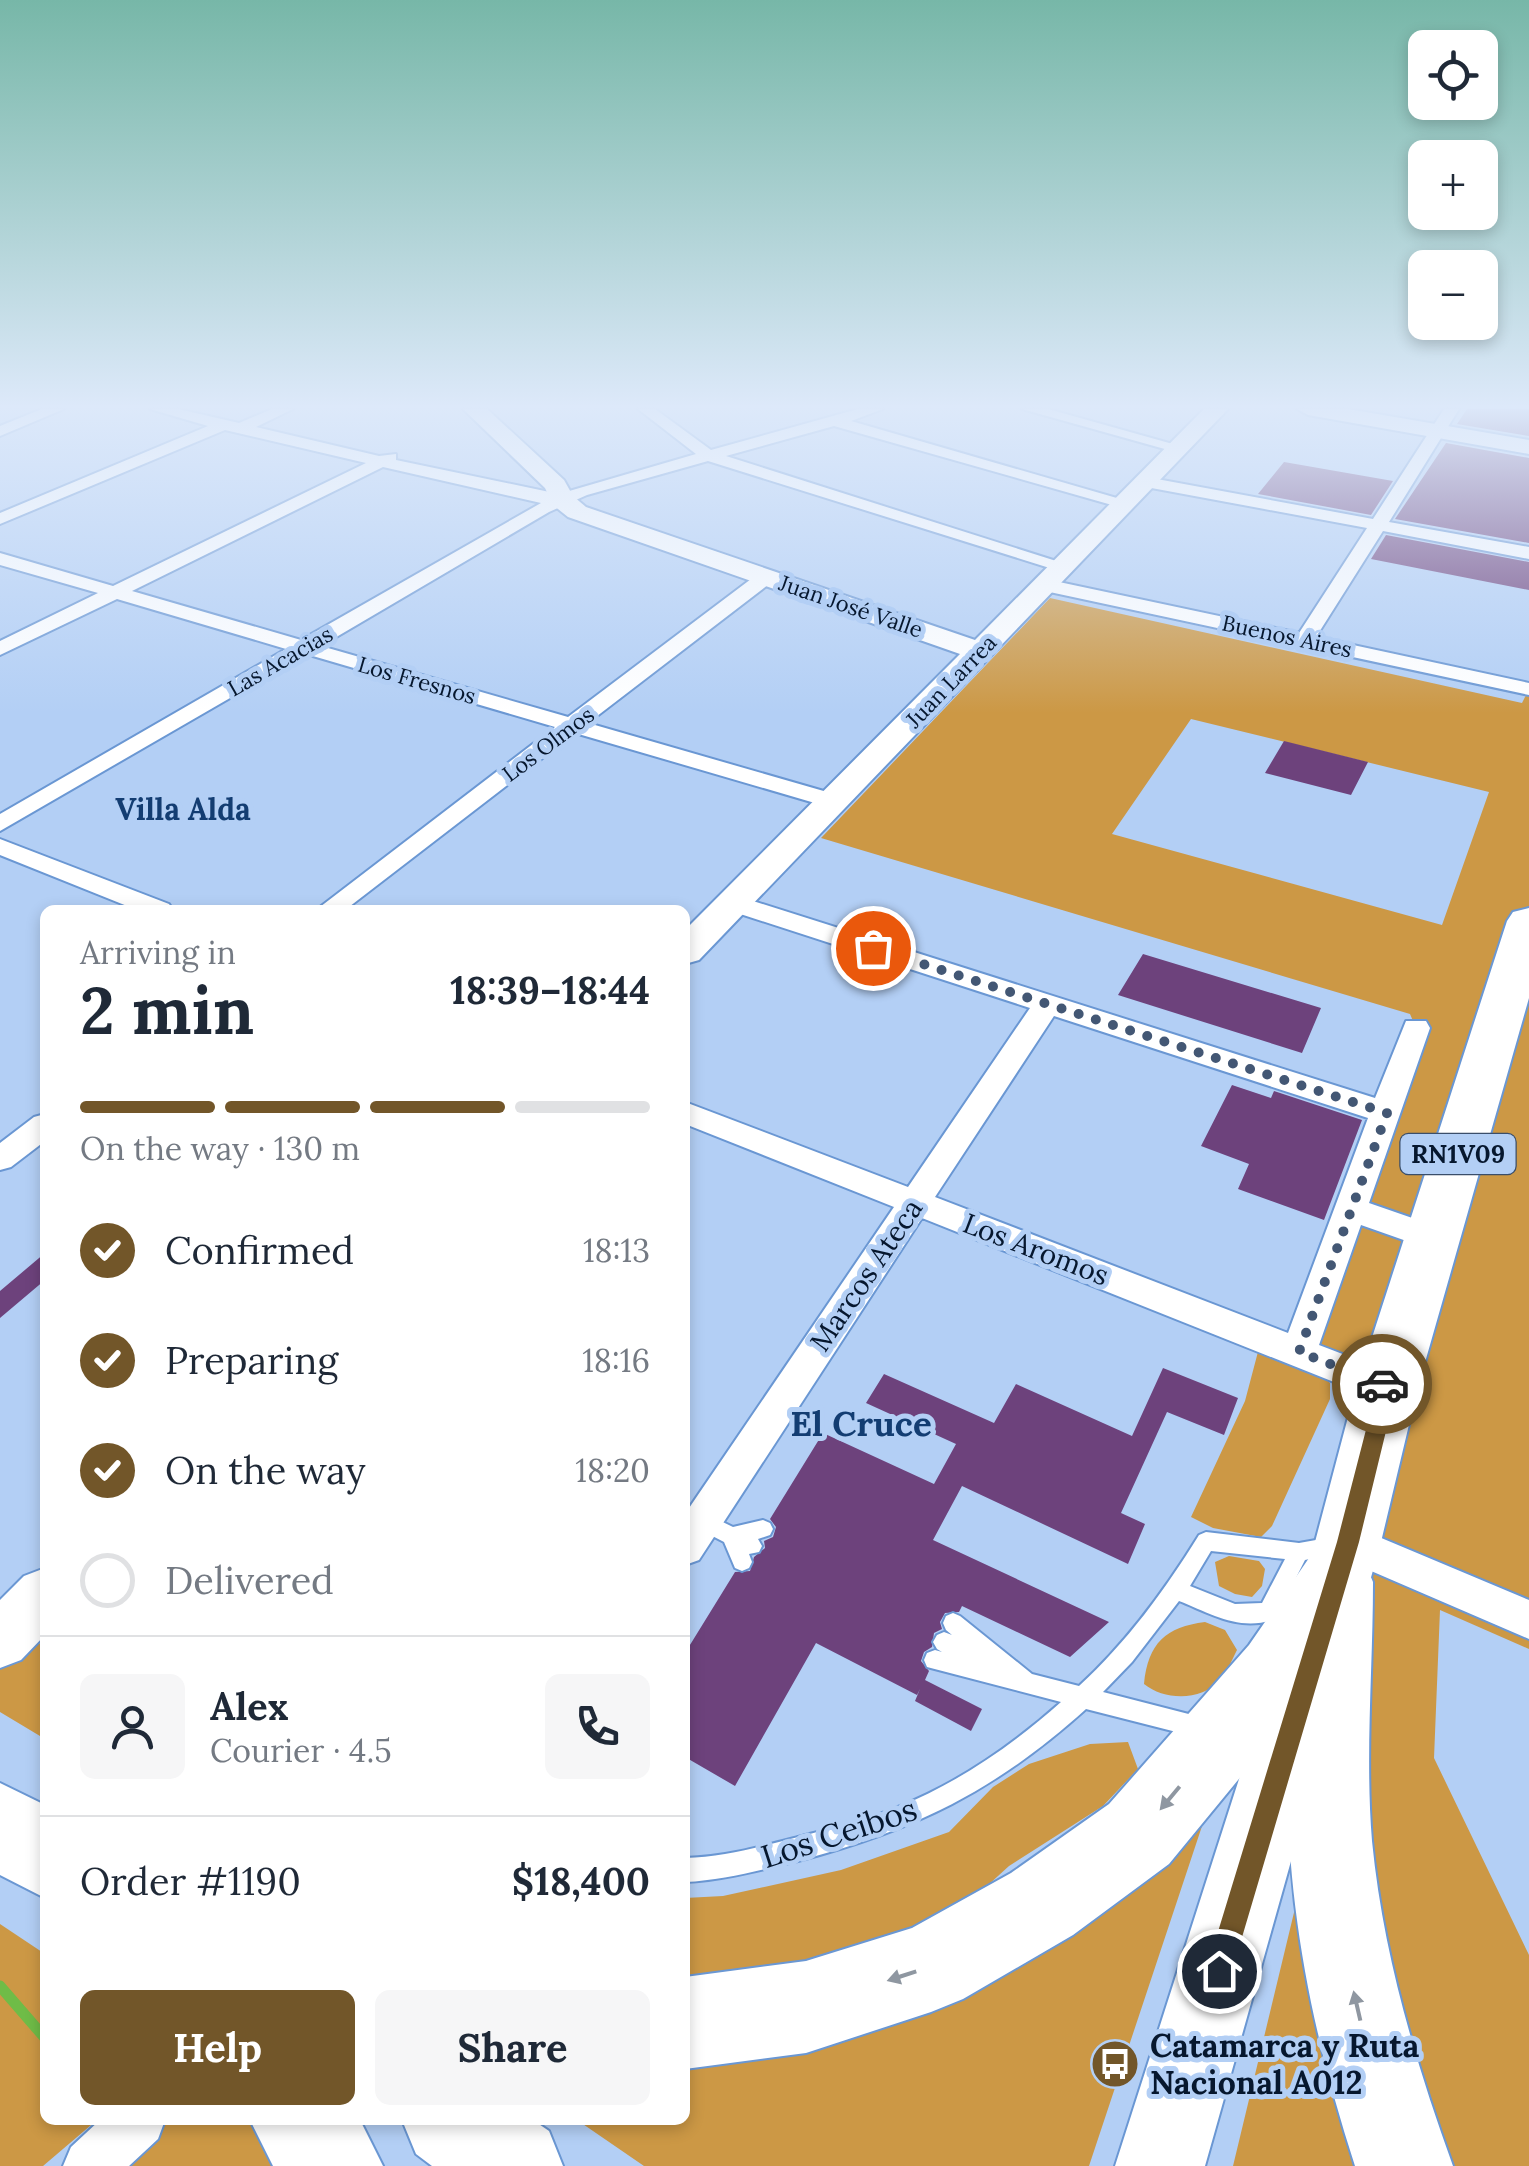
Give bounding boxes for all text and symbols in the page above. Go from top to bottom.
map controls [1408,30,1498,340]
button: locate [1408,30,1498,120]
button: + [1408,140,1498,230]
button: − [1408,250,1498,340]
street label: Juan José Valle [775,568,926,644]
street label: Buenos Aires [1219,609,1355,663]
street label: Las Acacias [222,620,338,702]
street label: Juan Larrea [899,629,1002,734]
street label: Los Fresnos [355,650,479,710]
street label: Los Olmos [497,700,599,788]
district label: Villa Alda [115,790,251,828]
pin [831,906,916,991]
icon: bag [846,921,901,976]
text: Arriving in [80,932,236,973]
text: 18:39–18:44 [450,966,650,1014]
text: 2 min [80,969,254,1052]
text: On the way · 130 m [80,1128,360,1169]
road number: RN1V09 [1400,1134,1516,1174]
street label: Marcos Ateca [802,1192,930,1358]
street label: Los Aromos [958,1205,1114,1293]
icon: check [80,1223,135,1278]
text: Confirmed [165,1226,354,1274]
text: 18:13 [583,1230,650,1271]
icon: check [80,1333,135,1388]
courier [1332,1334,1432,1434]
text: Preparing [165,1336,338,1384]
text: 18:16 [582,1340,650,1381]
icon: car [1355,1357,1410,1412]
district label: El Cruce [790,1401,932,1446]
icon: check [80,1443,135,1498]
text: On the way [165,1446,366,1494]
text: 18:20 [575,1450,650,1491]
text: Delivered [165,1556,334,1604]
button: person [80,1674,185,1779]
button: phone [545,1674,650,1779]
text: Alex [210,1682,289,1730]
text: Courier · 4.5 [210,1730,392,1771]
one-way arrow [1160,1785,1182,1810]
street label: Los Ceibos [756,1788,922,1877]
text: Order #1190 [80,1857,301,1905]
text: $18,400 [512,1857,650,1905]
pin [1177,1929,1262,2014]
icon: home [1192,1944,1247,1999]
one-way arrow [887,1969,917,1984]
button: Help [80,1990,355,2105]
button: Share [375,1990,650,2105]
one-way arrow [1349,1990,1364,2021]
place label: Catamarca y Ruta Nacional A012 [1150,2025,1419,2103]
bus stop icon: Catamarca y Ruta Nacional A012 [1089,2038,1141,2090]

